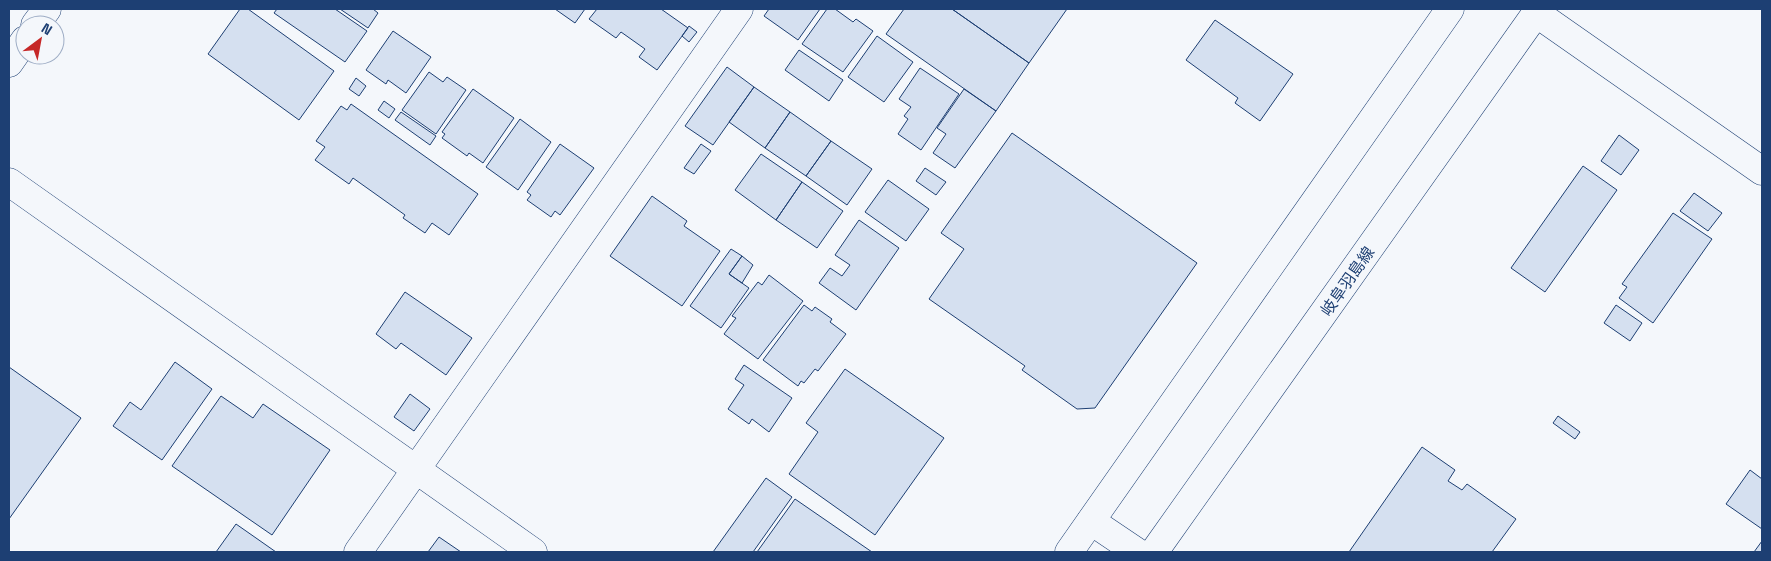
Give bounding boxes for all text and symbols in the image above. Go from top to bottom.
north arrow [15,15,65,65]
text: N [38,19,56,39]
street label: 岐阜羽島線 [1316,242,1379,320]

